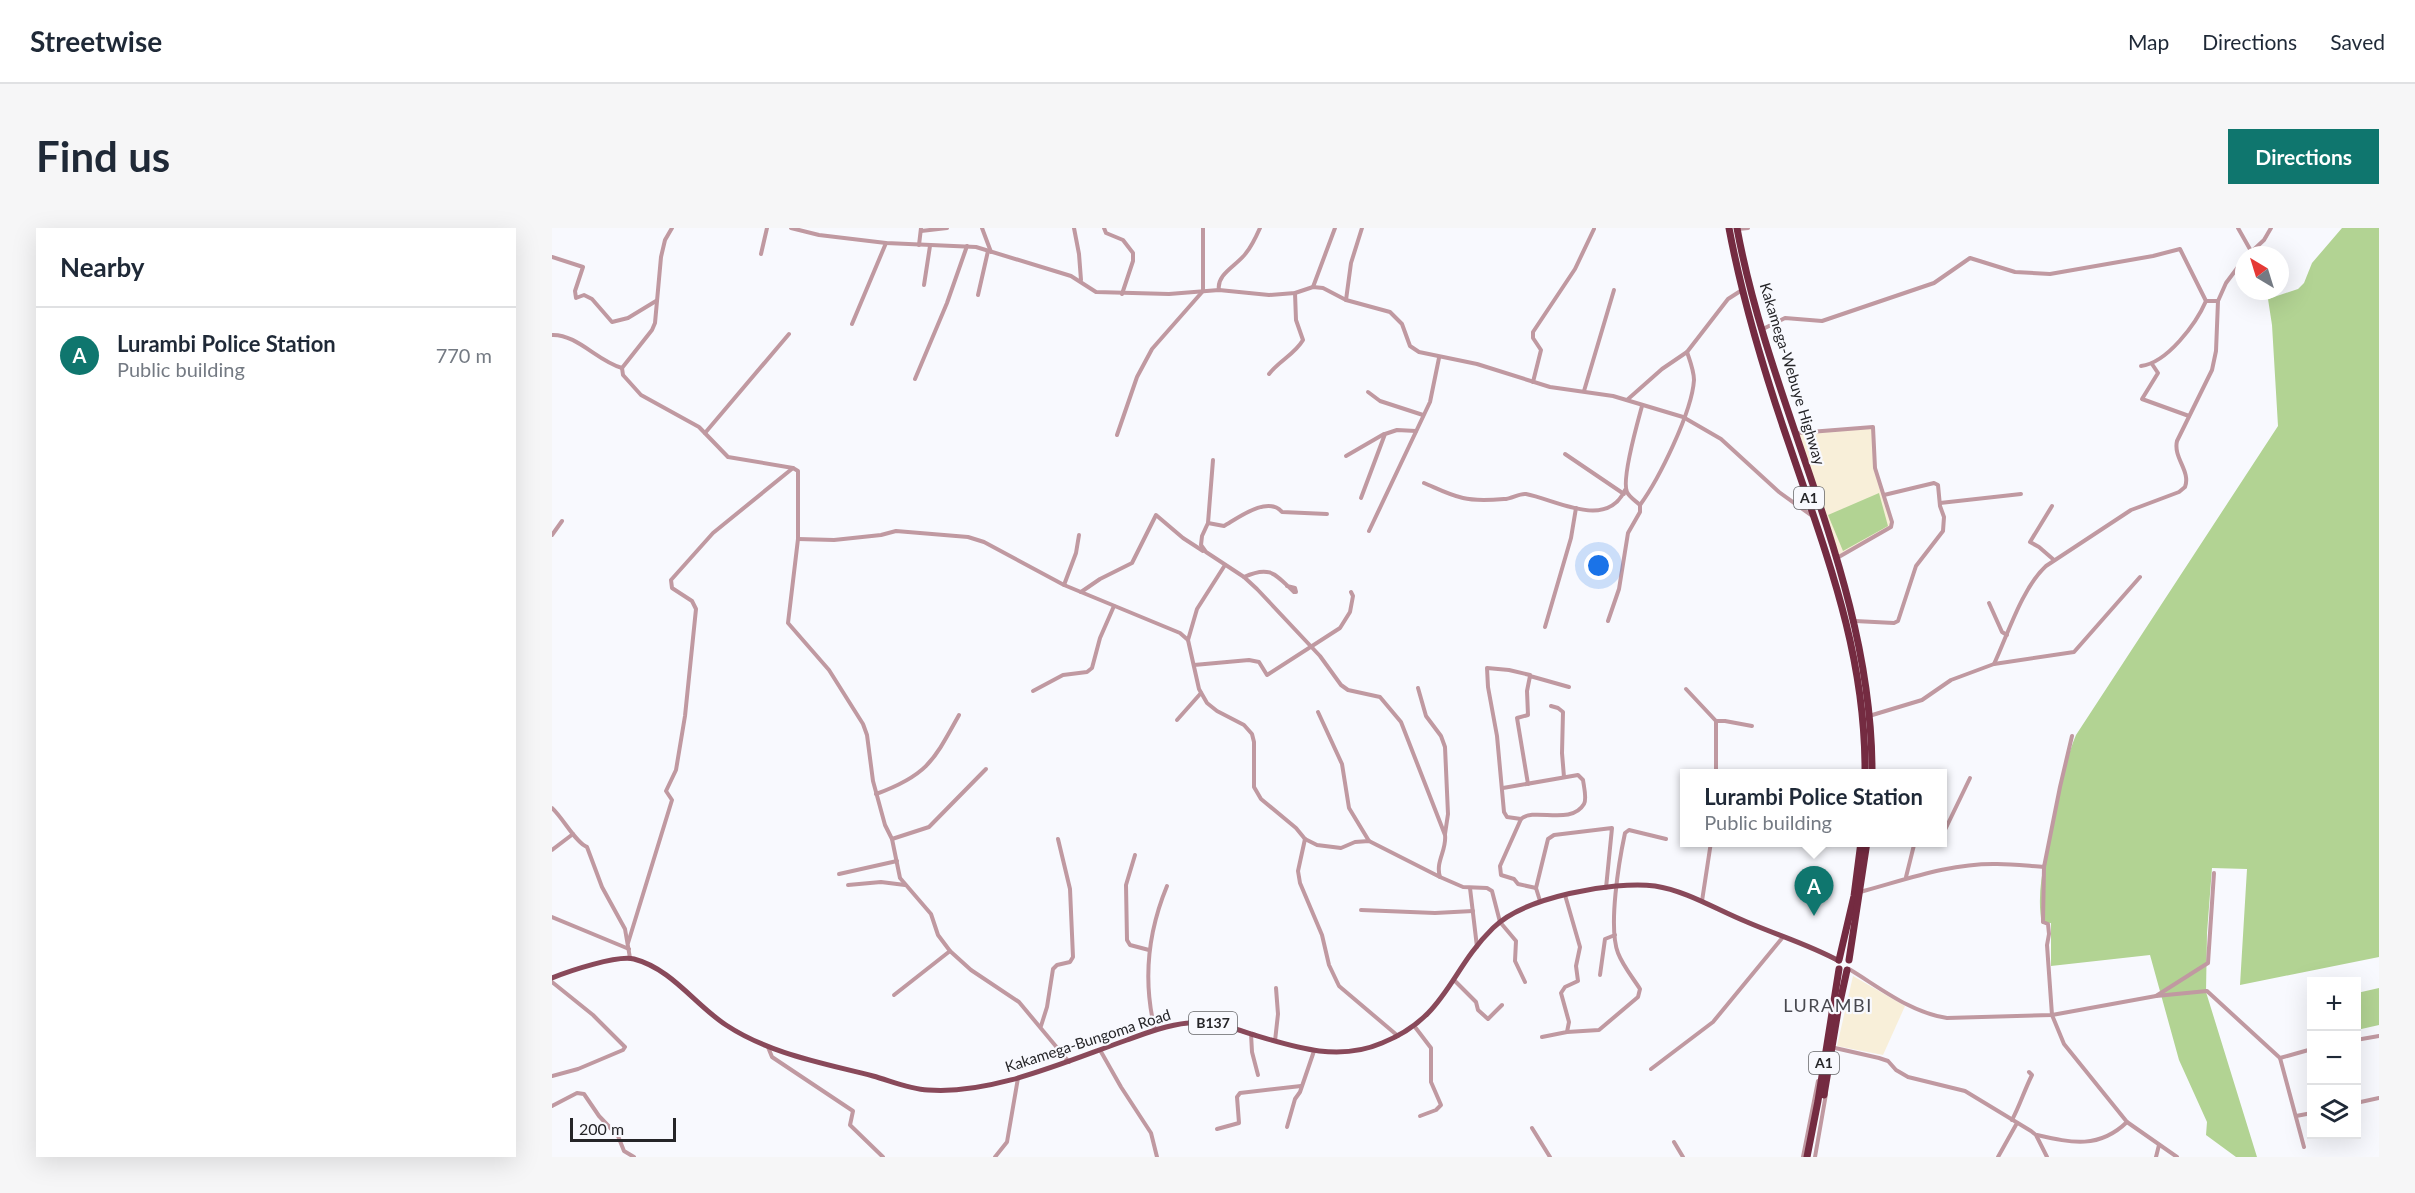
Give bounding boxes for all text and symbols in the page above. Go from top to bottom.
text: Streetwise [30,24,162,58]
text: Map [2128,29,2169,54]
text: Directions [2202,29,2297,54]
text: Saved [2330,29,2385,54]
button: Directions [2228,129,2379,184]
text: Find us [36,131,170,181]
north arrow [2235,246,2289,300]
text: Nearby [60,251,145,283]
street label: Kakamega-Webuye Highway [1757,280,1829,467]
text: Lurambi Police Station [117,330,336,357]
text: A [73,343,86,367]
text: 770 m [436,343,492,367]
text: Public building [117,357,245,381]
road number: A1 [1794,487,1824,509]
your location [1584,551,1613,580]
popup [1680,769,1947,847]
text: Lurambi Police Station [1704,783,1923,810]
text: Public building [1704,810,1832,834]
pin: A [1794,866,1834,916]
map controls [2307,977,2361,1139]
button: + [2307,977,2361,1031]
district label: LURAMBI [1783,994,1873,1016]
street label: Kakamega-Bungoma Road [1003,1005,1173,1075]
road number: B137 [1189,1012,1237,1034]
button: − [2307,1031,2361,1085]
road number: A1 [1809,1052,1839,1074]
button: layers [2307,1085,2361,1139]
scale bar [570,1115,676,1142]
text: 200 m [579,1119,624,1138]

